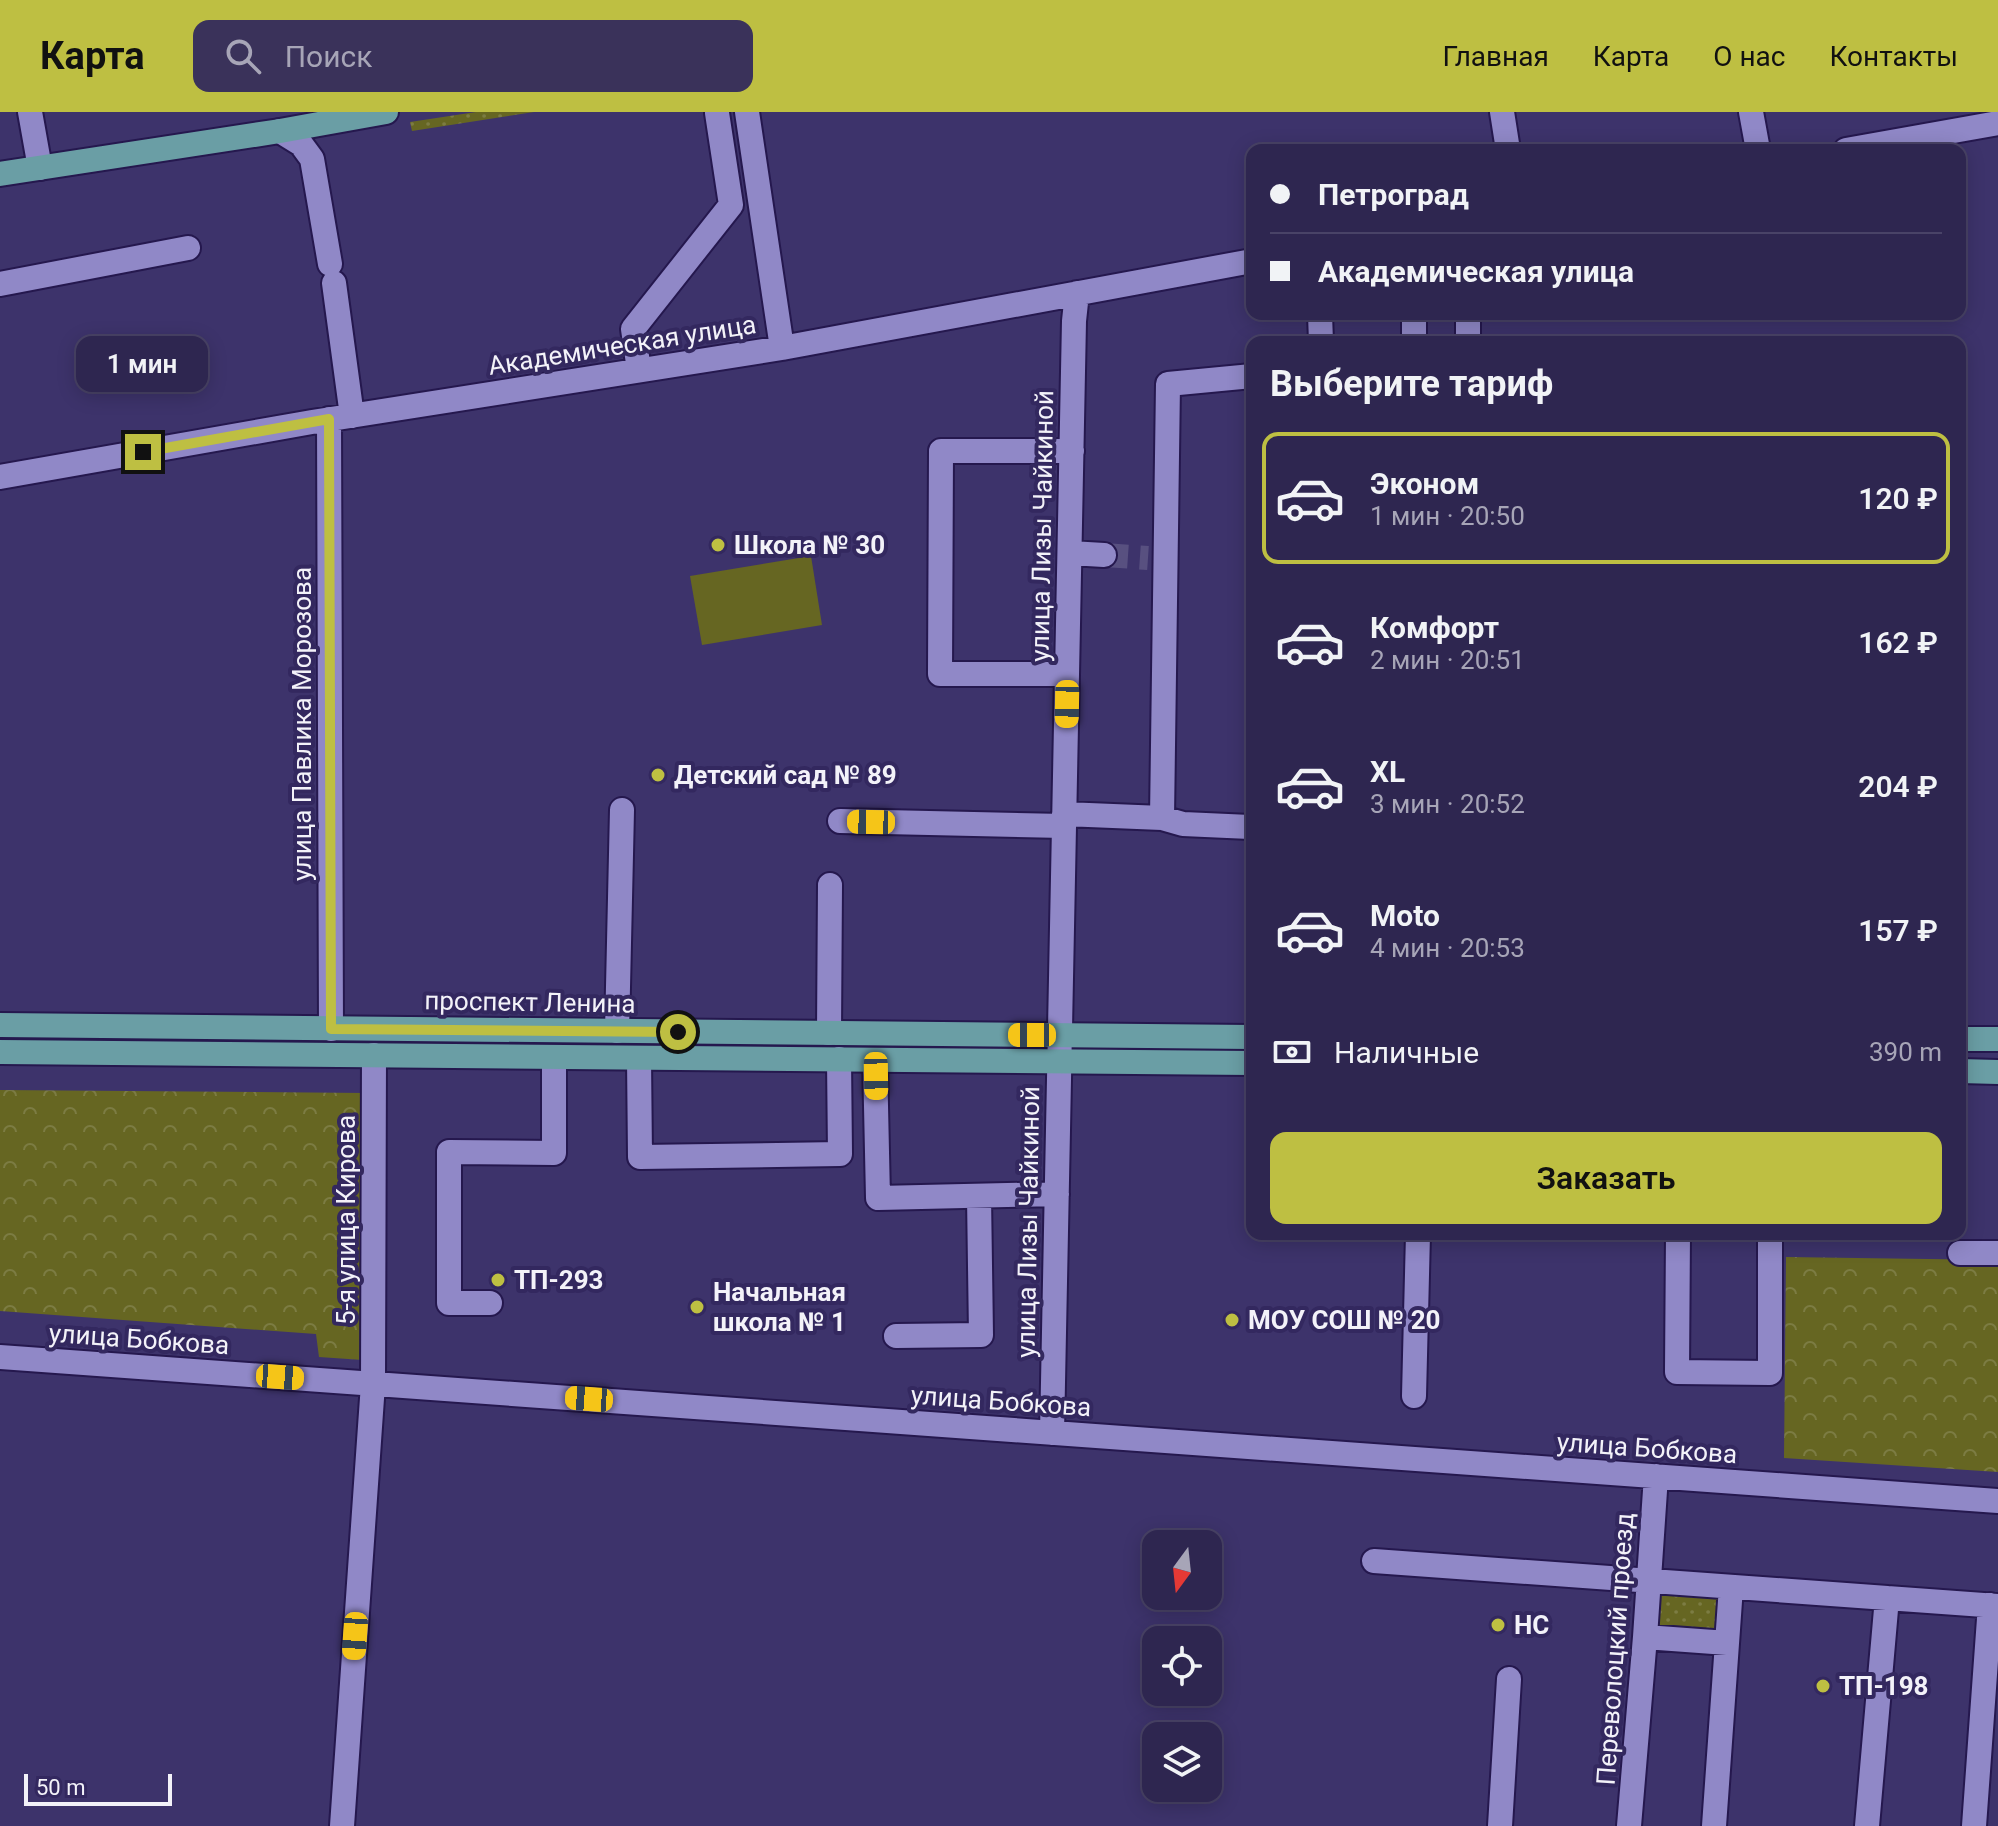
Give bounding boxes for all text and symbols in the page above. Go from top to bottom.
search box [193,20,753,92]
text: Карта [40,34,145,78]
icon: search [221,34,265,78]
text: Поиск [285,39,372,74]
text: Главная [1442,40,1549,73]
text: Карта [1593,40,1669,73]
text: О нас [1713,40,1785,73]
text: Контакты [1829,40,1958,73]
text: Петроград [1318,177,1469,212]
text: Академическая улица [1318,254,1634,289]
street label: Академическая улица [486,309,758,381]
callout: 1 мин [77,336,209,392]
text: 1 мин [107,349,177,379]
text: Выберите тариф [1270,363,1553,405]
street label: улица Лизы Чайкиной [1025,390,1059,662]
route end [125,434,161,470]
icon: car [1274,462,1346,534]
text: Эконом [1370,466,1479,501]
text: 120 ₽ [1858,481,1938,516]
text: 1 мин · 20:50 [1370,501,1525,531]
place label: Школа № 30 [734,530,885,560]
marker: Школа № 30 [709,536,727,554]
street label: улица Павлика Морозова [287,567,317,881]
icon: car [1274,606,1346,678]
text: Комфорт [1370,610,1499,645]
text: 162 ₽ [1858,625,1938,660]
text: 2 мин · 20:51 [1370,645,1525,675]
car [1055,680,1079,728]
icon: car [1274,750,1346,822]
text: XL [1370,754,1405,789]
place label: Детский сад № 89 [674,760,897,790]
marker: Детский сад № 89 [649,766,667,784]
text: 204 ₽ [1858,769,1938,804]
text: 3 мин · 20:52 [1370,789,1525,819]
car [847,810,895,834]
icon: car [1274,894,1346,966]
text: Moto [1370,898,1440,933]
text: 157 ₽ [1858,913,1938,948]
text: 4 мин · 20:53 [1370,933,1525,963]
street label: проспект Ленина [424,985,636,1019]
route start [660,1014,696,1050]
car [1008,1023,1056,1047]
icon: cash [1270,1030,1314,1074]
text: Наличные [1334,1035,1479,1070]
text: 390 m [1869,1037,1942,1067]
car [864,1052,888,1100]
street label: улица Лизы Чайкиной [1011,1086,1045,1358]
street label: 5-я улица Кирова [331,1115,361,1325]
button: Заказать [1270,1132,1942,1224]
place label: ТП-293 [514,1265,604,1295]
marker: ТП-293 [489,1271,507,1289]
place label: Начальная школа № 1 [713,1277,846,1337]
marker: Начальная школа № 1 [688,1298,706,1316]
place label: МОУ СОШ № 20 [1248,1305,1441,1335]
marker: МОУ СОШ № 20 [1223,1311,1241,1329]
street label: улица Бобкова [48,1318,230,1360]
car [255,1363,305,1391]
street label: улица Бобкова [910,1380,1092,1422]
car [564,1385,614,1413]
street label: улица Бобкова [1556,1427,1738,1469]
street label: Переволоцкий проезд [1591,1512,1639,1786]
north arrow [1142,1530,1222,1610]
map controls [1142,1530,1222,1802]
place label: НС [1514,1610,1549,1640]
car [341,1611,369,1661]
marker: НС [1489,1616,1507,1634]
button: locate [1142,1626,1222,1706]
place label: ТП-198 [1839,1671,1929,1701]
marker: ТП-198 [1814,1677,1832,1695]
button: layers [1142,1722,1222,1802]
scale bar [24,1770,172,1806]
text: 50 m [36,1775,85,1800]

